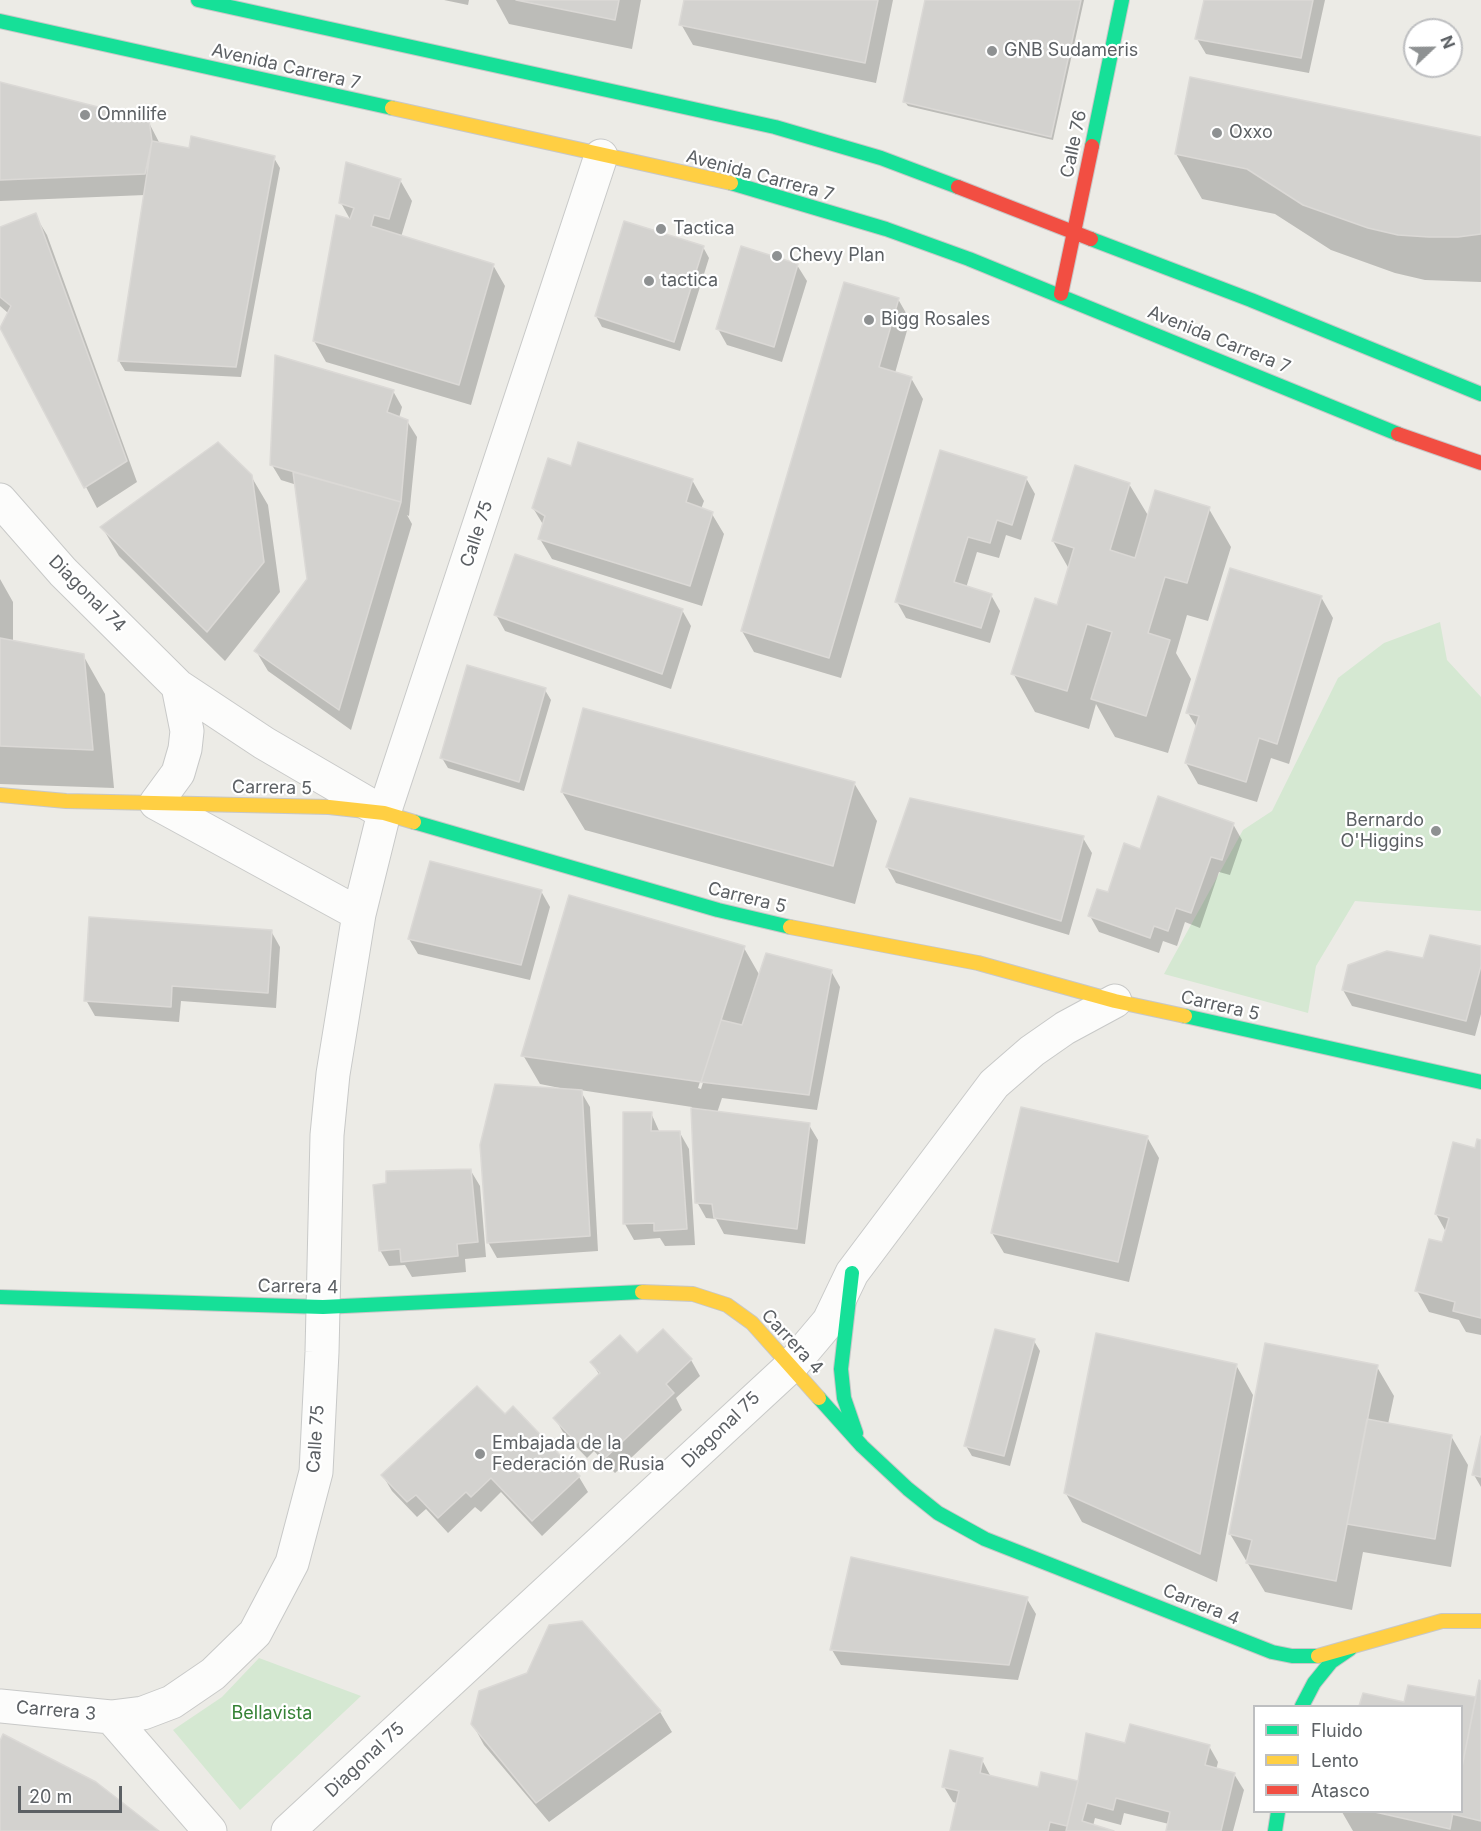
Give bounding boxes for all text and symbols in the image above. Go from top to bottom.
north arrow [1403,18,1463,78]
text: N [1436,33,1459,51]
street label: Avenida Carrera 7 [209,39,363,95]
place label: GNB Sudameris [1004,40,1138,62]
marker: GNB Sudameris [985,44,999,58]
place label: Omnilife [97,104,167,126]
marker: Omnilife [78,108,92,122]
street label: Calle 76 [1056,108,1092,180]
place label: Oxxo [1229,122,1273,144]
marker: Oxxo [1210,126,1224,140]
street label: Avenida Carrera 7 [684,146,836,206]
place label: Tactica [673,218,735,240]
marker: Tactica [654,222,668,236]
place label: Chevy Plan [789,245,885,267]
marker: Chevy Plan [770,249,784,263]
place label: tactica [661,270,718,292]
marker: tactica [642,274,656,288]
street label: Avenida Carrera 7 [1144,302,1294,378]
place label: Bigg Rosales [881,309,990,331]
marker: Bigg Rosales [862,313,876,327]
street label: Calle 75 [456,498,498,570]
street label: Diagonal 74 [44,551,130,637]
street label: Carrera 5 [232,777,312,799]
place label: Bernardo O'Higgins [1341,810,1424,852]
marker: Bernardo O'Higgins [1429,824,1443,838]
street label: Carrera 5 [705,878,789,918]
street label: Carrera 5 [1179,986,1261,1026]
street label: Carrera 4 [257,1275,339,1299]
street label: Carrera 4 [757,1305,827,1379]
street label: Diagonal 75 [677,1387,765,1473]
street label: Calle 75 [303,1404,329,1474]
place label: Embajada de la Federación de Rusia [492,1433,665,1476]
marker: Embajada de la Federación de Rusia [473,1447,487,1461]
street label: Carrera 4 [1159,1580,1243,1630]
street label: Carrera 3 [15,1697,97,1725]
park label: Bellavista [232,1703,312,1725]
legend [1253,1705,1463,1813]
street label: Diagonal 75 [321,1718,409,1802]
text: Fluido [1311,1720,1363,1741]
text: Lento [1311,1750,1359,1771]
scale bar [21,1774,124,1812]
text: Atasco [1311,1780,1370,1801]
text: 20 m [29,1786,72,1807]

